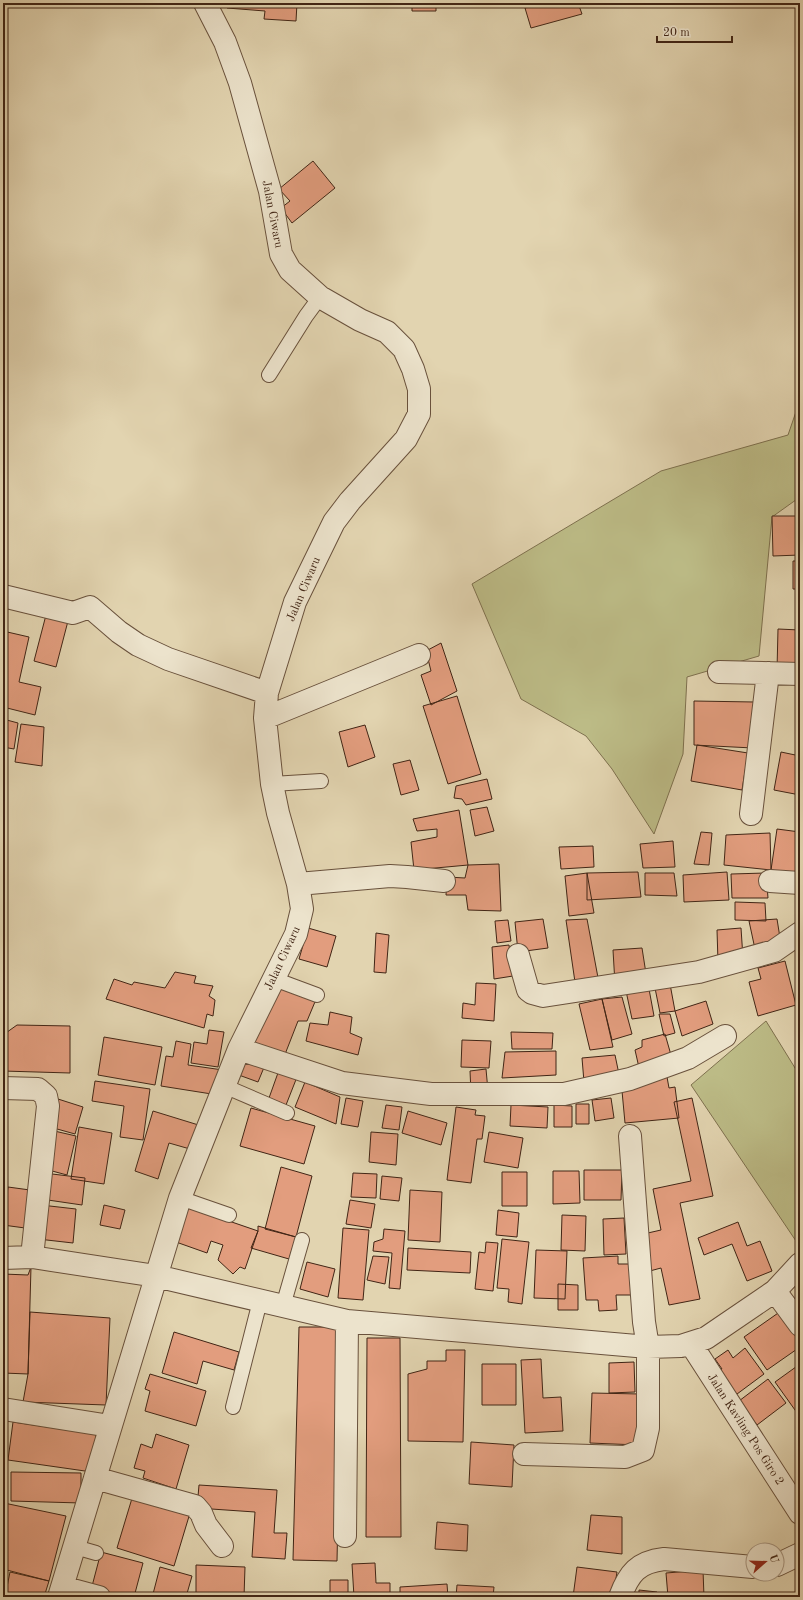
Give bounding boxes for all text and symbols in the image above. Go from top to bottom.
scale bar [657,18,732,44]
text: 20 m [663,27,690,39]
street label: Jalan Ciwaru [260,179,285,250]
street label: Jalan Ciwaru [285,555,323,623]
street label: Jalan Ciwaru [263,924,303,992]
street label: Jalan Kavling Pos Giro 2 [705,1372,786,1487]
north arrow [745,1542,785,1582]
text: U [766,1553,780,1565]

